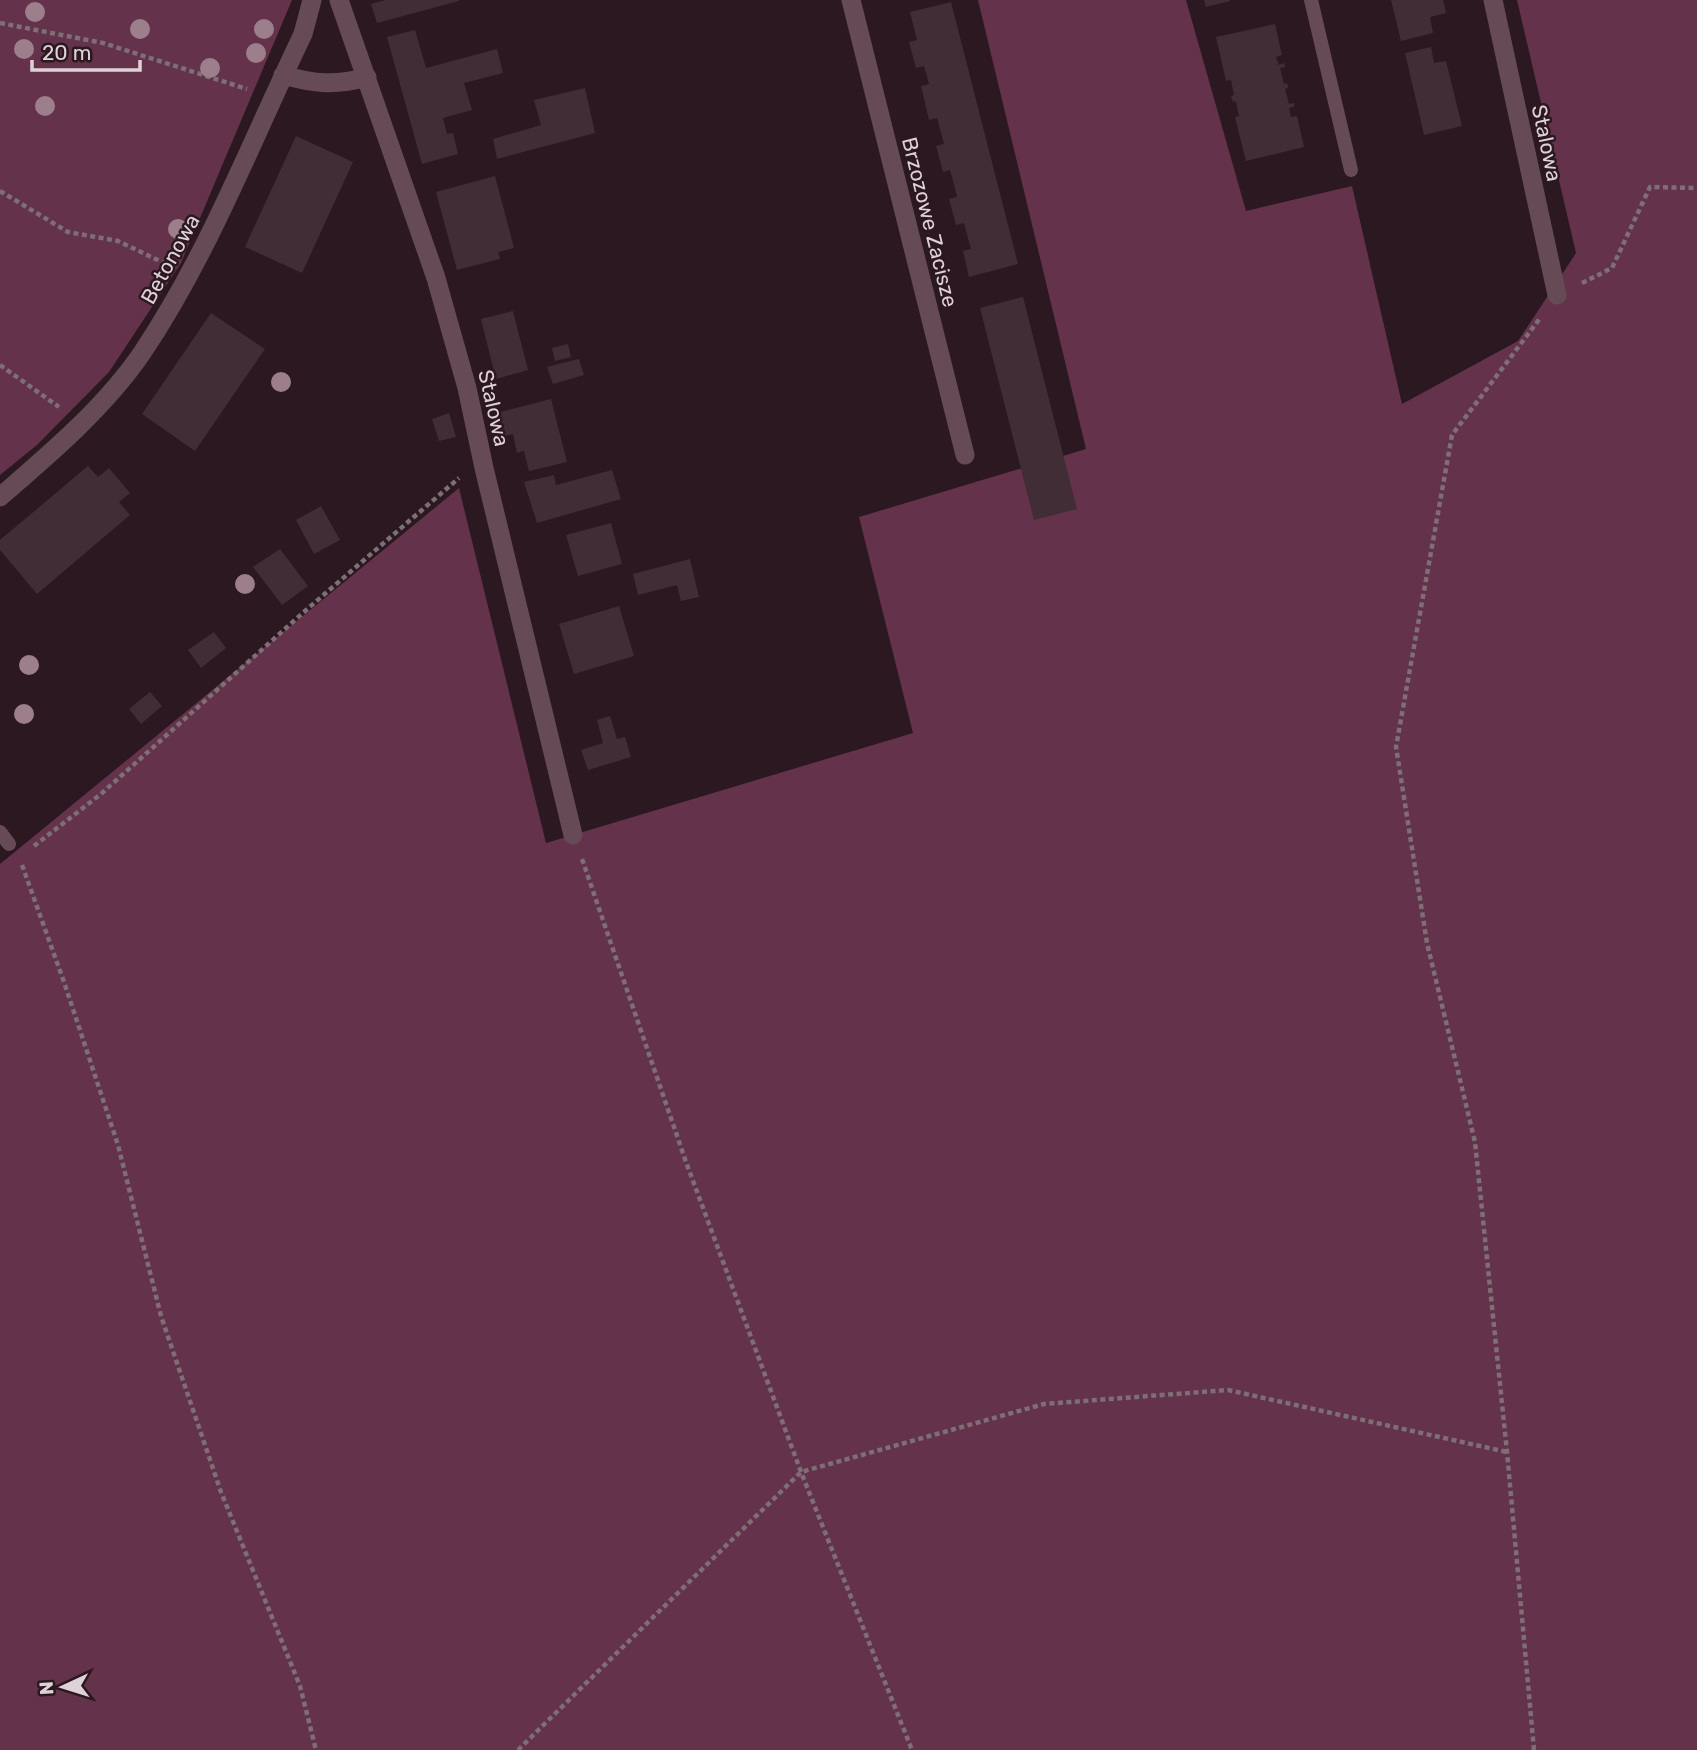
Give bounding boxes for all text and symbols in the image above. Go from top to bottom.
scale bar [32,28,140,72]
text: 20 m [42,40,91,65]
street label: Stalowa [1527,102,1567,184]
street label: Brzozowe Zacisze [897,134,963,310]
street label: Betonowa [135,210,205,308]
street label: Stalowa [473,367,515,449]
north arrow [28,1652,98,1722]
text: N [35,1681,58,1696]

